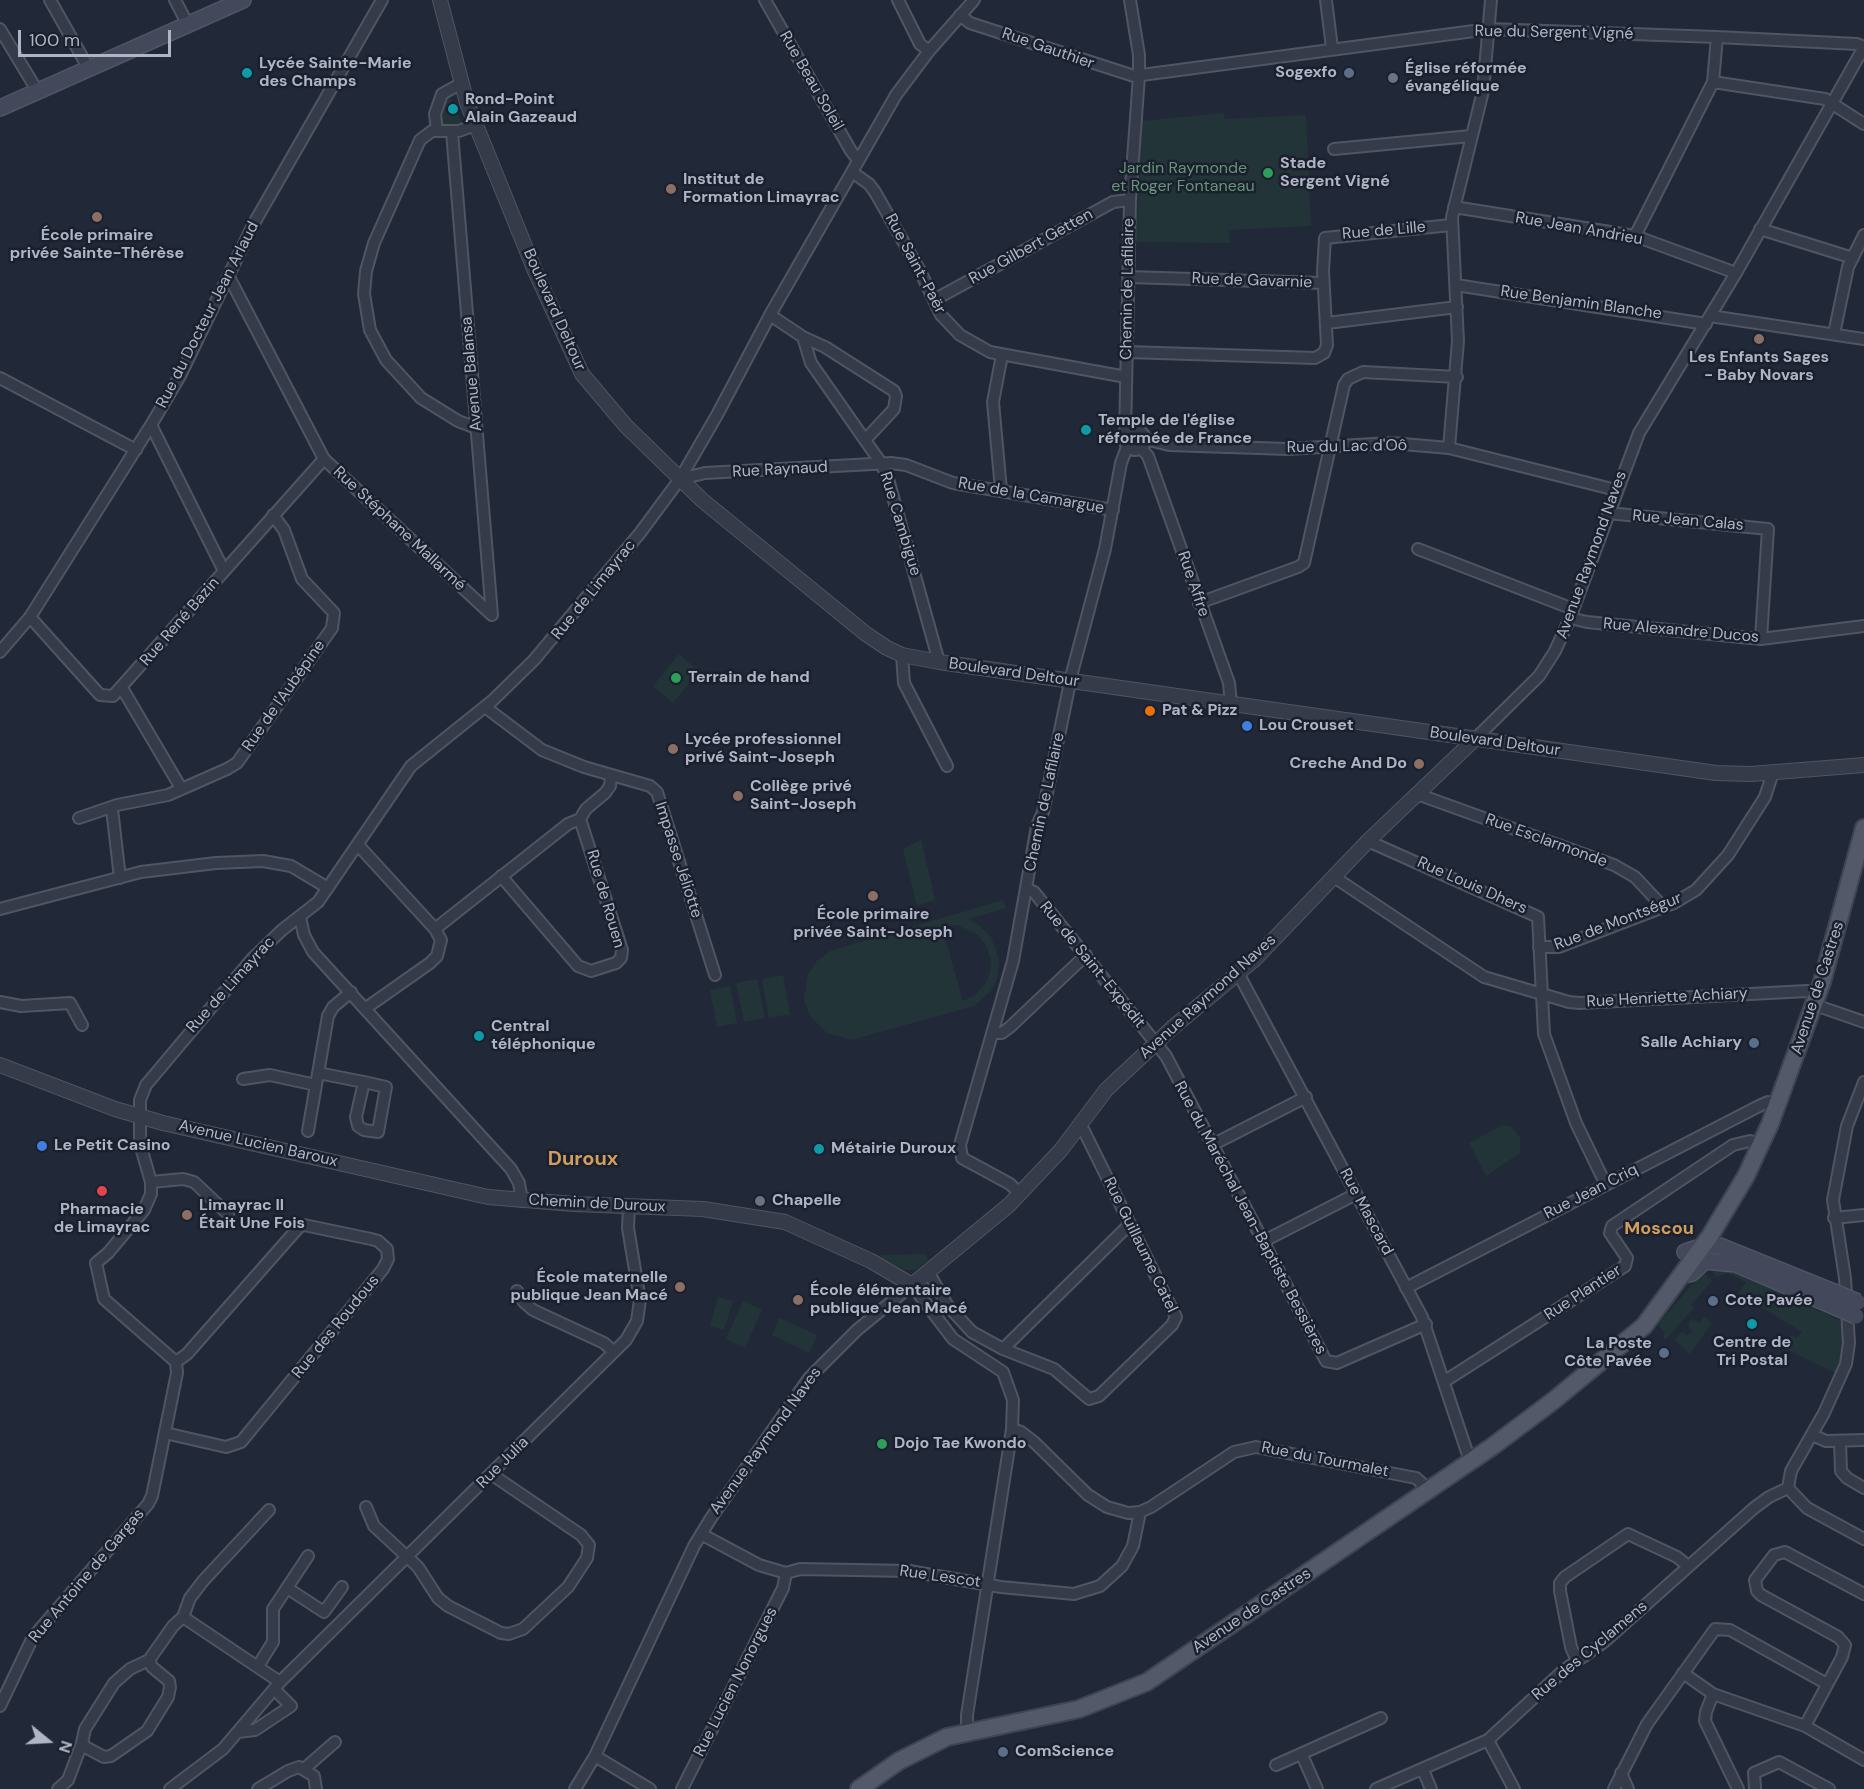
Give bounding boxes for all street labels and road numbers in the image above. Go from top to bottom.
street label: Rue du Sergent Vigné [1474,22,1634,44]
street label: Rue Gauthier [999,24,1097,74]
street label: Rue Beau Soleil [775,28,847,134]
street label: Rue Gilbert Getten [966,205,1096,289]
street label: Rue Jean Andrieu [1514,208,1644,250]
street label: Rue Saint-Paër [881,211,949,317]
street label: Chemin de Lafilaire [1117,218,1139,360]
street label: Rue de Lille [1341,218,1427,244]
street label: Rue du Docteur Jean Arlaud [153,219,263,411]
street label: Boulevard Deltour [518,246,590,374]
street label: Rue de Gavarnie [1191,269,1313,293]
street label: Rue Benjamin Blanche [1499,282,1663,324]
street label: Avenue Balansa [457,316,487,432]
street label: Rue du Lac d'Oô [1287,436,1407,458]
street label: Rue Raynaud [732,458,828,482]
street label: Rue Stéphane Mallarmé [329,463,469,595]
street label: Avenue Raymond Naves [1553,469,1631,641]
street label: Rue Cambigue [875,470,925,578]
street label: Rue de la Camargue [956,474,1106,518]
street label: Rue Jean Calas [1632,507,1744,535]
street label: Rue de Limayrac [548,536,640,644]
street label: Rue Affre [1173,549,1213,619]
street label: Rue René Bazin [136,574,224,670]
street label: Rue Alexandre Ducos [1602,615,1760,647]
street label: Rue de l'Aubépine [238,637,330,755]
street label: Boulevard Deltour [948,654,1080,692]
street label: Boulevard Deltour [1429,723,1561,761]
street label: Chemin de Lafilaire [1021,731,1069,873]
street label: Impasse Jéliotte [650,799,706,921]
street label: Rue Esclarmonde [1482,810,1610,872]
street label: Rue de Rouen [582,848,628,950]
street label: Rue Louis Dhers [1414,853,1530,919]
street label: Rue de Montségur [1552,889,1684,955]
street label: Rue de Saint-Expédit [1035,898,1149,1032]
street label: Avenue de Castres [1787,919,1849,1057]
street label: Avenue Raymond Naves [1136,931,1280,1063]
street label: Rue de Limayrac [183,933,279,1037]
street label: Rue Henriette Achiary [1586,984,1748,1012]
street label: Rue du Maréchal Jean-Baptiste Bessières [1170,1078,1330,1358]
street label: Avenue Lucien Baroux [177,1116,339,1172]
street label: Rue Jean Criq [1541,1160,1641,1224]
street label: Rue Mascard [1335,1165,1397,1259]
street label: Rue Guillaume Catel [1099,1174,1181,1316]
street label: Chemin de Duroux [528,1191,666,1217]
street label: Rue Plantier [1541,1261,1625,1325]
street label: Rue des Roudous [288,1271,384,1383]
street label: Avenue Raymond Naves [706,1364,826,1518]
street label: Rue Julia [473,1433,533,1493]
street label: Rue du Tourmalet [1260,1438,1390,1482]
street label: Rue Antoine de Gargas [25,1505,149,1647]
street label: Rue Lescot [898,1562,982,1592]
street label: Avenue de Castres [1189,1564,1315,1658]
street label: Rue des Cyclamens [1528,1597,1652,1705]
street label: Rue Lucien Nonorgues [690,1604,782,1760]

